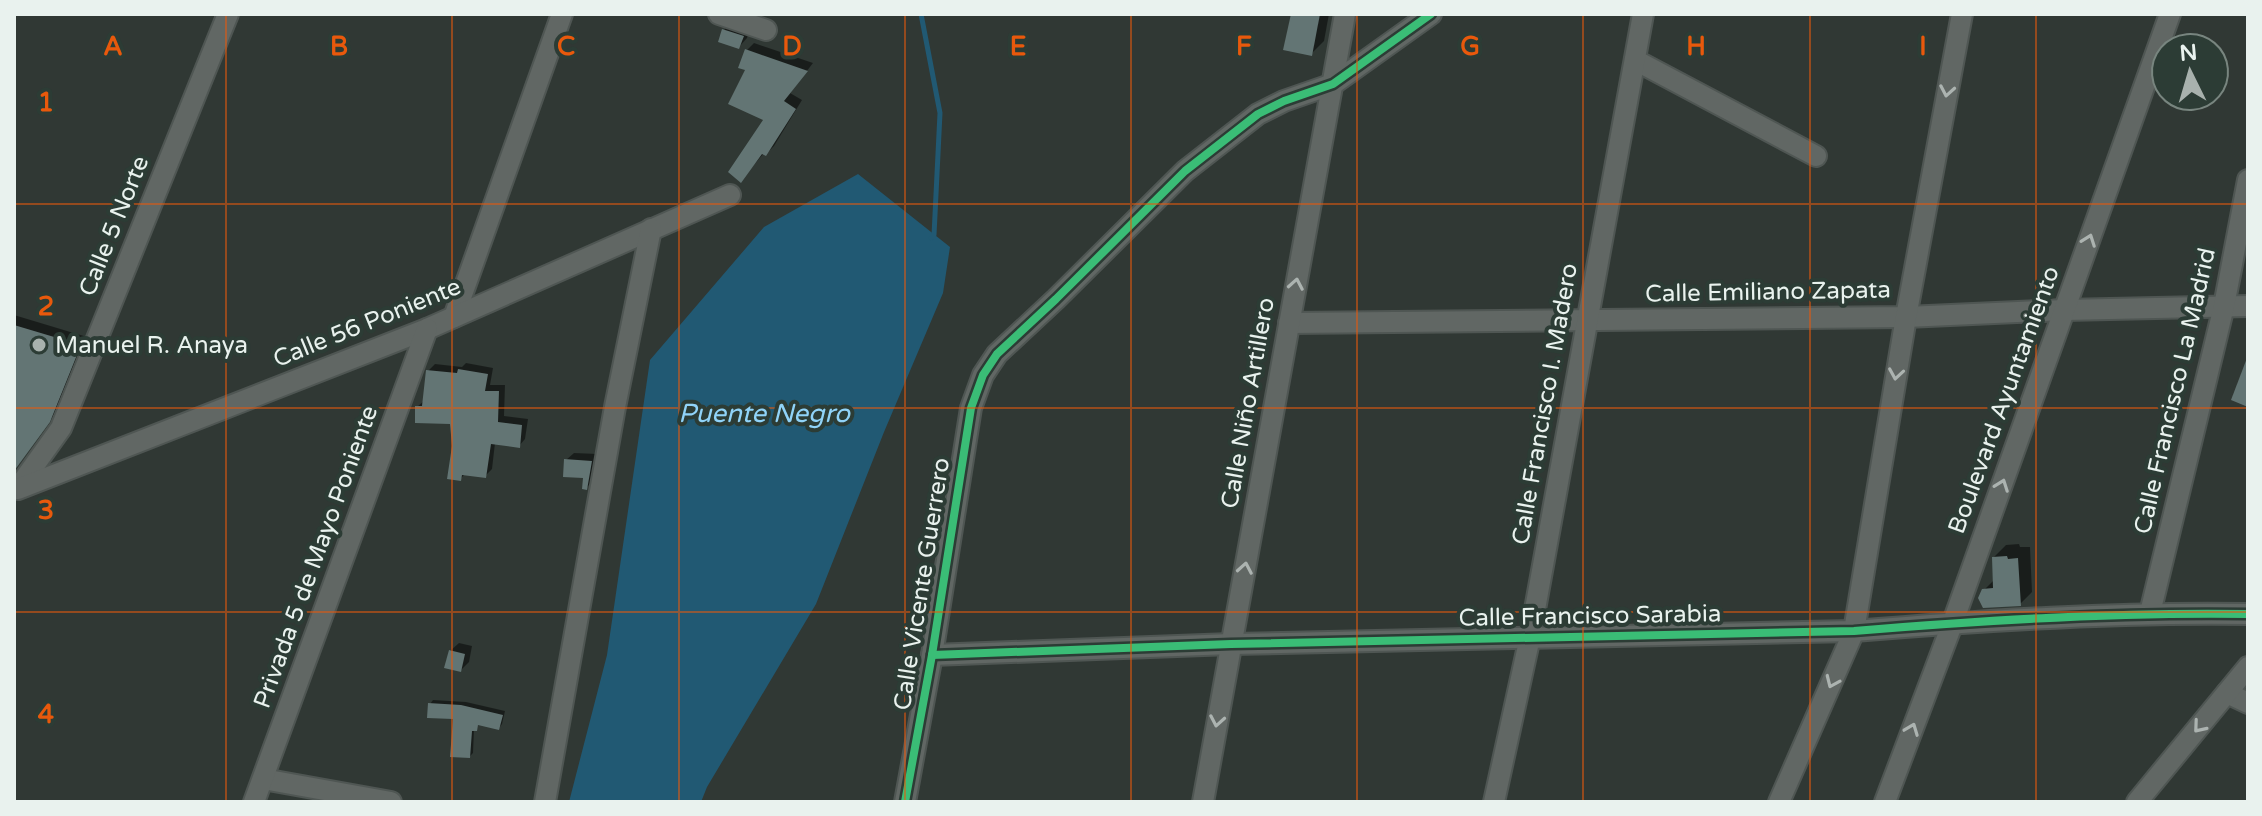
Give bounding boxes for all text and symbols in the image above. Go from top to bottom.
text: A [103,31,123,62]
text: B [330,31,348,62]
text: C [557,31,575,62]
text: D [782,31,802,62]
text: E [1010,31,1026,62]
text: F [1236,31,1252,62]
text: G [1460,31,1480,62]
text: H [1686,31,1706,62]
text: I [1919,31,1927,62]
north arrow [2150,32,2230,112]
text: N [2178,39,2198,67]
one-way arrow [1940,84,1957,97]
text: 1 [38,87,54,118]
street label: Calle 5 Norte [73,152,155,300]
one-way arrow [2079,234,2096,248]
street label: Calle Francisco La Madrid [2128,245,2222,537]
street label: Calle Francisco I. Madero [1506,261,1584,547]
street label: Boulevard Ayuntamiento [1942,262,2066,538]
street label: Calle 56 Poniente [269,272,465,374]
street label: Calle Emiliano Zapata [1645,275,1891,309]
one-way arrow [1287,277,1304,291]
text: 2 [38,291,54,322]
street label: Calle Niño Artillero [1215,295,1281,511]
place label: Manuel R. Anaya [55,331,248,360]
marker: Manuel R. Anaya [30,336,48,354]
one-way arrow [1888,367,1905,381]
water label: Puente Negro [678,398,851,429]
street label: Privada 5 de Mayo Poniente [248,402,384,712]
street label: Calle Vicente Guerrero [888,456,956,712]
one-way arrow [1992,479,2008,493]
text: 3 [38,495,54,526]
one-way arrow [1235,561,1252,574]
street label: Calle Francisco Sarabia [1458,599,1722,633]
one-way arrow [1825,674,1841,688]
text: 4 [38,699,54,730]
one-way arrow [1210,714,1227,728]
one-way arrow [2194,718,2209,733]
one-way arrow [1902,723,1919,737]

